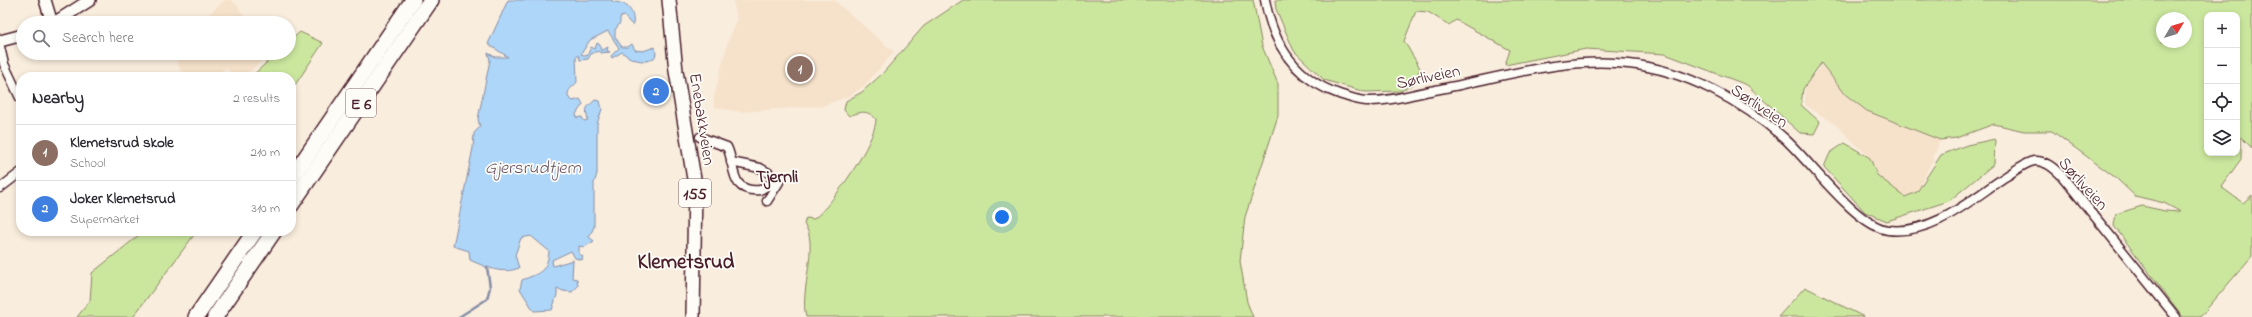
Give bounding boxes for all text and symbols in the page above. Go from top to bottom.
north arrow [2156,12,2192,48]
map controls [2204,12,2240,156]
button: + [2204,12,2240,48]
search box [16,16,296,60]
icon: search [30,27,52,49]
text: Search here [62,27,134,49]
button: − [2204,48,2240,84]
pin: 1 [787,54,813,84]
street label: Sørliveien [1394,59,1463,96]
street label: Enebakkveien [682,71,721,167]
pin: 2 [643,76,669,106]
street label: Sørliveien [1725,78,1793,135]
button: locate [2204,84,2240,120]
text: Nearby [32,86,84,111]
text: 2 results [233,89,280,108]
road number: E 6 [346,89,376,117]
button: layers [2204,120,2240,156]
text: Klemetsrud skole [70,132,174,154]
text: 1 [43,143,47,162]
text: 210 m [250,143,280,162]
street label: Sørliveien [2052,152,2114,216]
text: School [70,154,106,173]
water label: Gjersrudtjern [485,156,582,182]
district label: Tjernli [756,165,798,191]
road number: 155 [679,179,711,207]
text: Joker Klemetsrud [70,188,176,210]
text: 2 [42,199,48,218]
text: 310 m [252,199,280,218]
your location [992,207,1012,227]
text: Supermarket [70,210,140,229]
district label: Klemetsrud [638,248,735,278]

